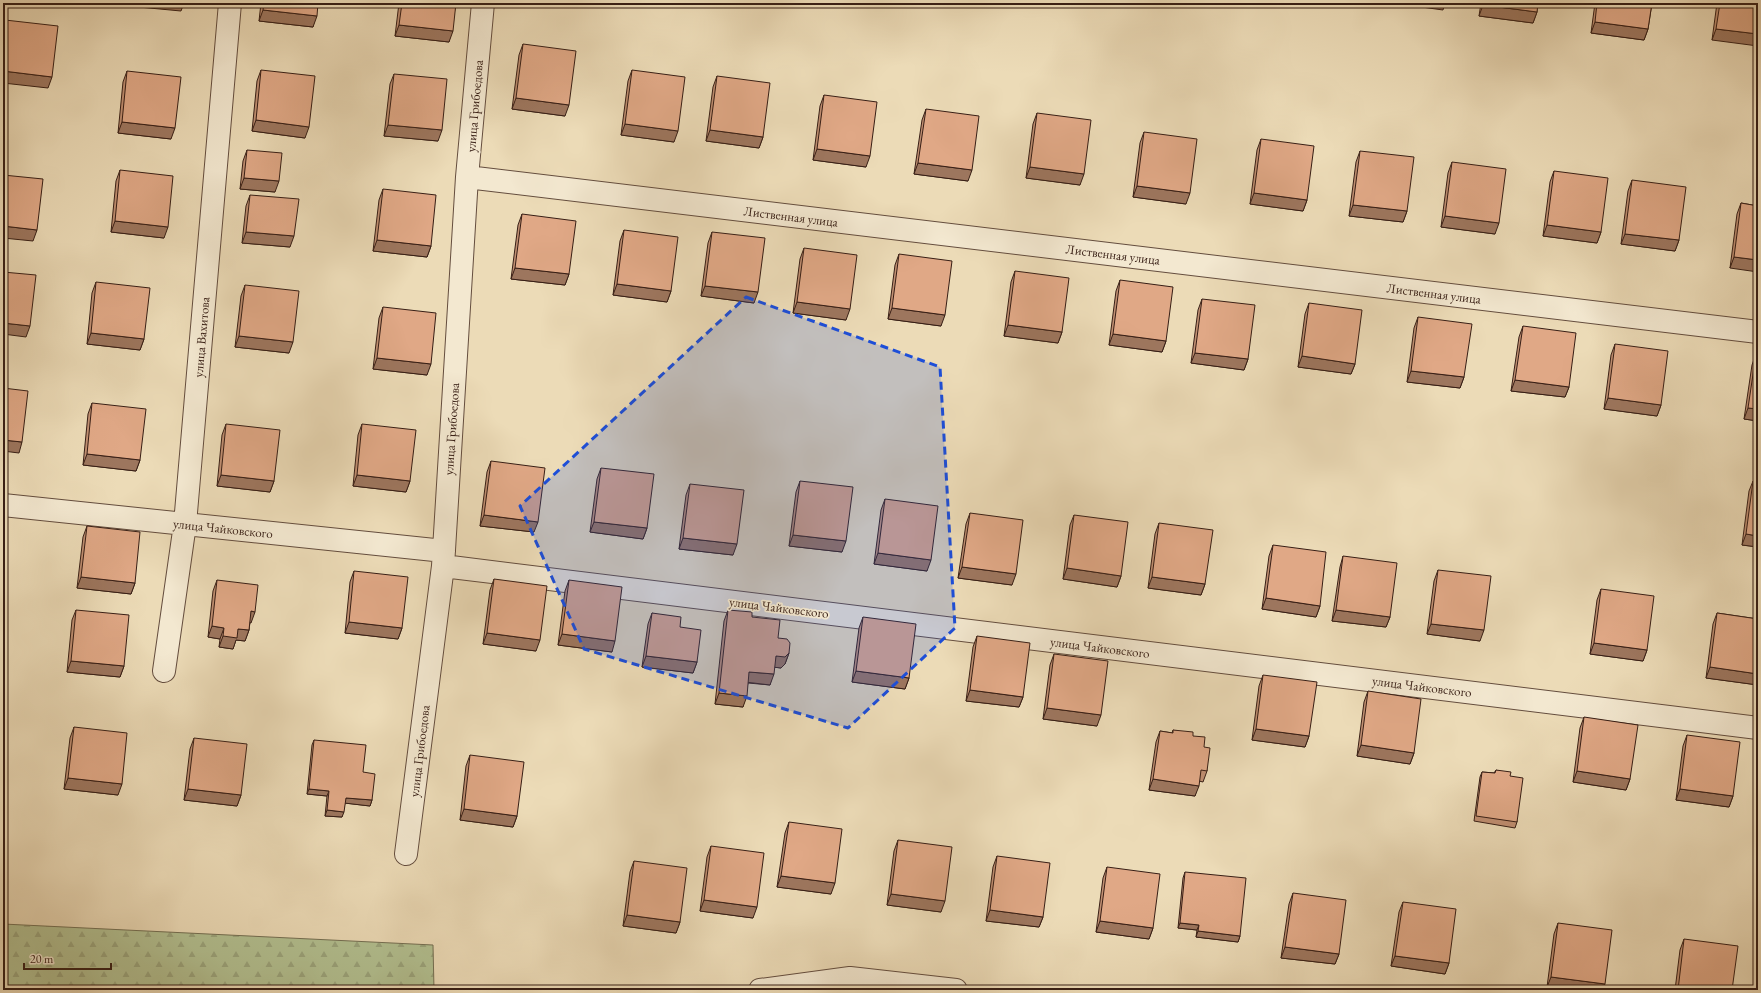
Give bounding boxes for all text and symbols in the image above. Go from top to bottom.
street label: улица Грибоедова [462,58,487,153]
street label: Лиственная улица [743,202,840,231]
street label: Лиственная улица [1065,240,1162,269]
street label: Лиственная улица [1386,279,1483,308]
street label: улица Вахитова [190,295,214,378]
street label: улица Грибоедова [440,381,463,476]
street label: улица Чайковского [172,515,274,542]
street label: улица Чайковского [728,593,830,622]
street label: улица Чайковского [1049,633,1151,662]
street label: улица Чайковского [1371,672,1473,701]
street label: улица Грибоедова [405,703,434,798]
scale bar [24,945,111,971]
text: 20 m [30,951,54,967]

